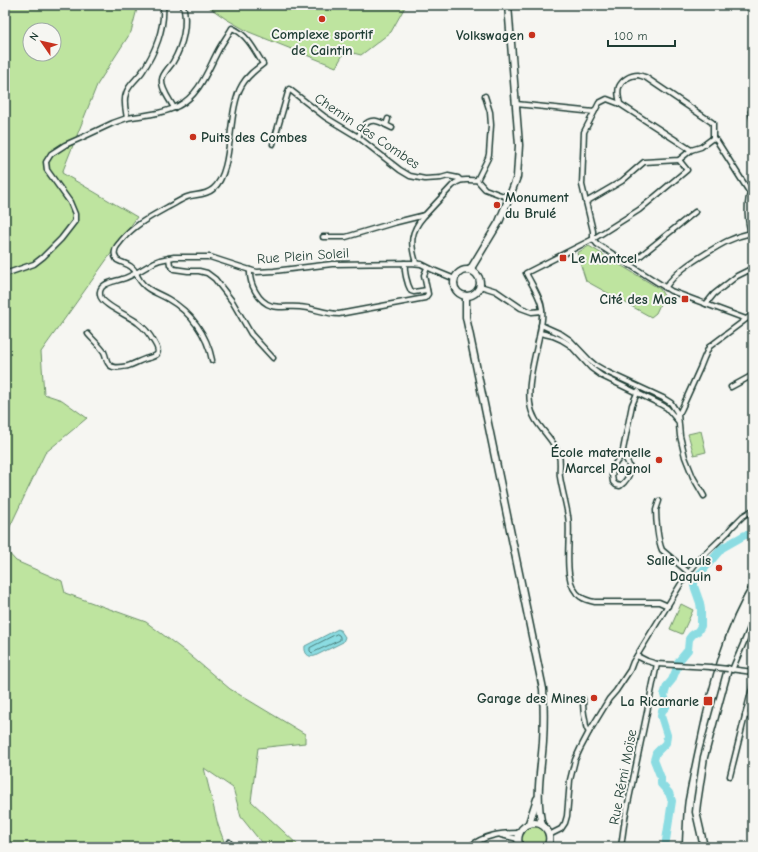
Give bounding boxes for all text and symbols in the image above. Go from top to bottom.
marker: Complexe sportif de Caintin [317,14,327,24]
north arrow [22,22,62,62]
scale bar [608,22,675,48]
place label: Complexe sportif de Caintin [271,26,373,59]
place label: Volkswagen [456,27,524,44]
text: 100 m [614,29,647,43]
text: N [27,30,42,43]
marker: Volkswagen [527,30,537,40]
street label: Chemin des Combes [311,90,423,173]
place label: Puits des Combes [201,129,307,146]
marker: Puits des Combes [188,132,198,142]
place label: Monument du Brulé [505,189,569,222]
marker: Monument du Brulé [492,200,502,210]
street label: Rue Plein Soleil [256,244,350,268]
place label: Le Montcel [571,250,637,267]
marker: Le Montcel [558,253,568,263]
place label: Cité des Mas [600,291,677,308]
marker: Cité des Mas [680,294,690,304]
place label: École maternelle Marcel Pagnol [551,444,651,477]
marker: École maternelle Marcel Pagnol [654,455,664,465]
place label: Salle Louis Daquin [647,552,711,585]
marker: Salle Louis Daquin [714,563,724,573]
place label: Garage des Mines [477,690,586,707]
marker: Garage des Mines [589,693,599,703]
place label: La Ricamarie [620,693,699,710]
marker: La Ricamarie [702,695,714,707]
street label: Rue Rémi Moïse [605,728,641,826]

